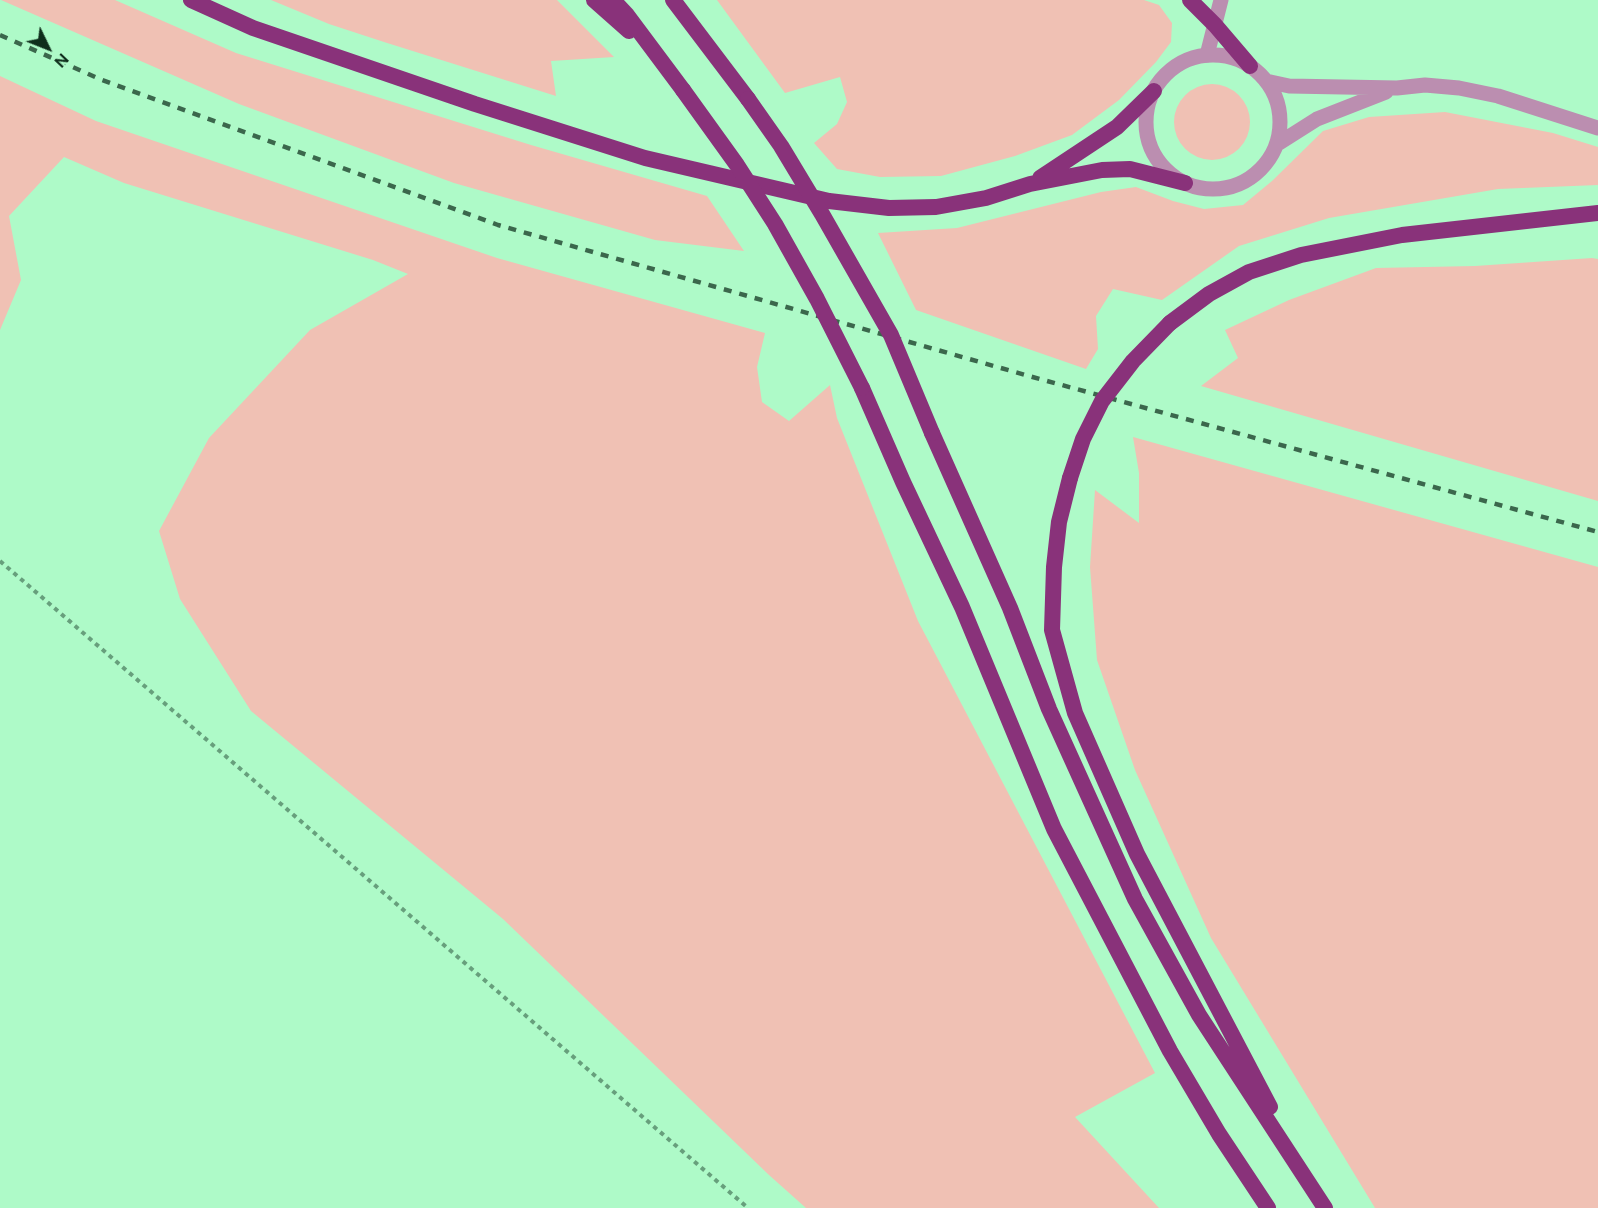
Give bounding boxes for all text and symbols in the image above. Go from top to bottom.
north arrow [18,18,78,78]
text: N [50,50,73,72]

